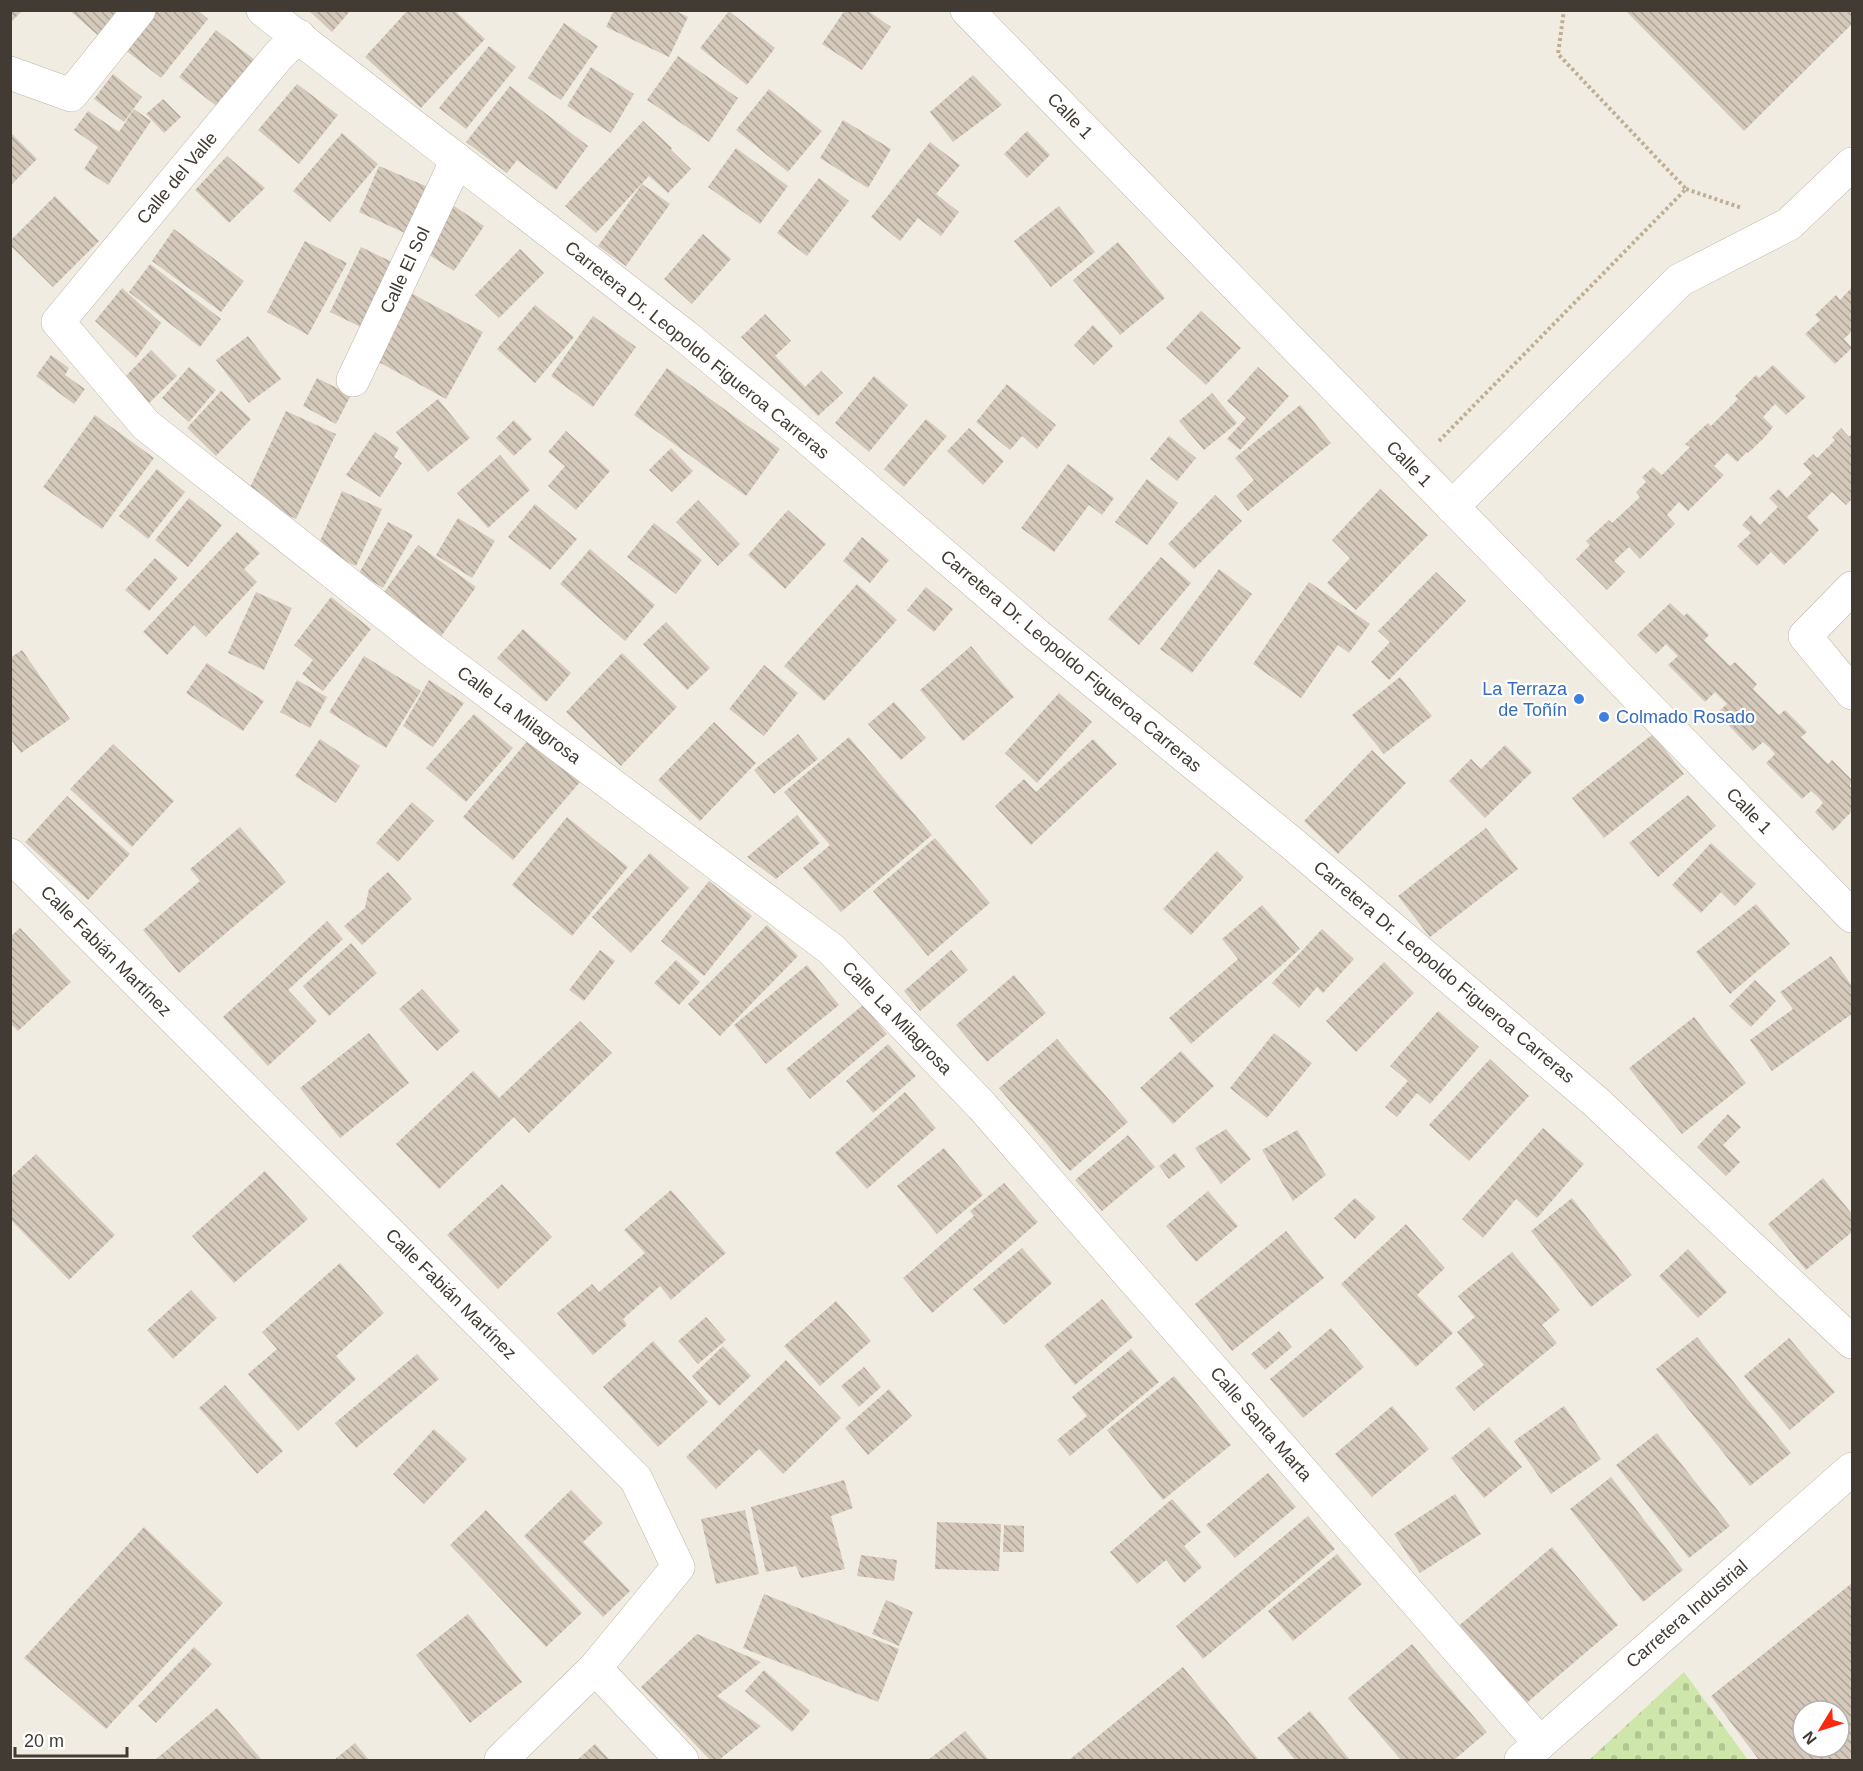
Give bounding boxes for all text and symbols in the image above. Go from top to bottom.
street label: Calle 1 [1043,89,1097,143]
street label: Calle del Valle [133,128,221,228]
street label: Calle El Sol [376,224,434,316]
street label: Carretera Dr. Leopoldo Figueroa Carreras [561,237,833,463]
street label: Calle 1 [1382,437,1436,491]
street label: Carretera Dr. Leopoldo Figueroa Carreras [937,546,1205,776]
street label: Calle La Milagrosa [453,662,585,768]
place label: La Terraza de Toñín [1482,679,1568,720]
marker: La Terraza de Toñín [1572,692,1586,706]
place label: Colmado Rosado [1616,707,1755,727]
marker: Colmado Rosado [1597,710,1611,724]
street label: Calle 1 [1722,784,1776,838]
street label: Carretera Dr. Leopoldo Figueroa Carreras [1310,857,1578,1087]
street label: Calle Fabián Martínez [37,882,175,1020]
street label: Calle La Milagrosa [838,957,957,1079]
street label: Calle Fabián Martínez [382,1225,520,1363]
street label: Calle Santa Marta [1206,1363,1316,1486]
street label: Carretera Industrial [1622,1556,1752,1672]
north arrow [1791,1699,1851,1759]
scale bar [15,1720,128,1758]
text: N [1799,1728,1820,1748]
text: 20 m [24,1731,64,1751]

